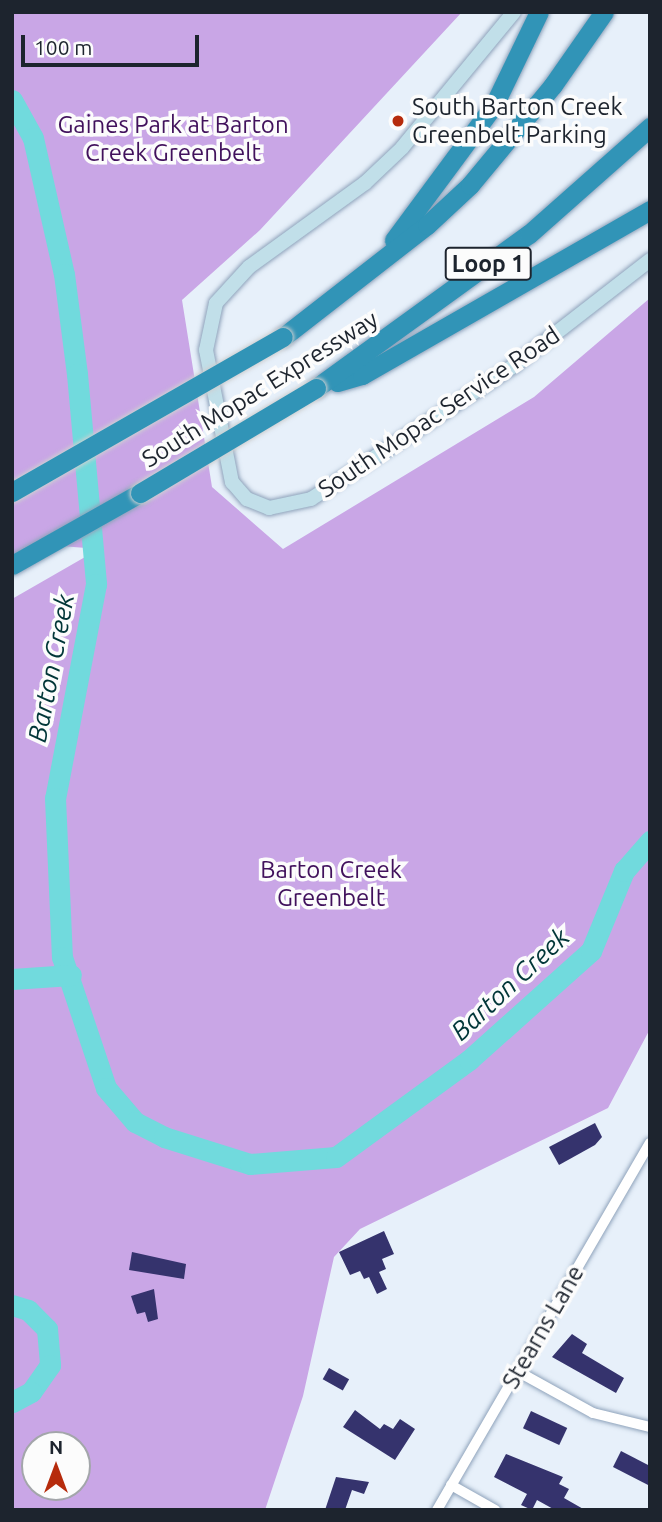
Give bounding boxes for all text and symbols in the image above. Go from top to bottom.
scale bar [24,21,203,65]
text: 100 m [34,35,92,59]
place label: South Barton Creek Greenbelt Parking [412,93,623,149]
park label: Gaines Park at Barton Creek Greenbelt [57,111,289,167]
marker: South Barton Creek Greenbelt Parking [390,113,406,129]
road number: Loop 1 [444,244,532,284]
street label: South Mopac Expressway [137,305,383,473]
street label: South Mopac Service Road [313,320,565,504]
water label: Barton Creek [21,591,81,745]
park label: Barton Creek Greenbelt [260,856,402,912]
water label: Barton Creek [444,921,576,1047]
street label: Stearns Lane [496,1260,590,1394]
north arrow [21,1431,91,1501]
text: N [49,1436,63,1458]

